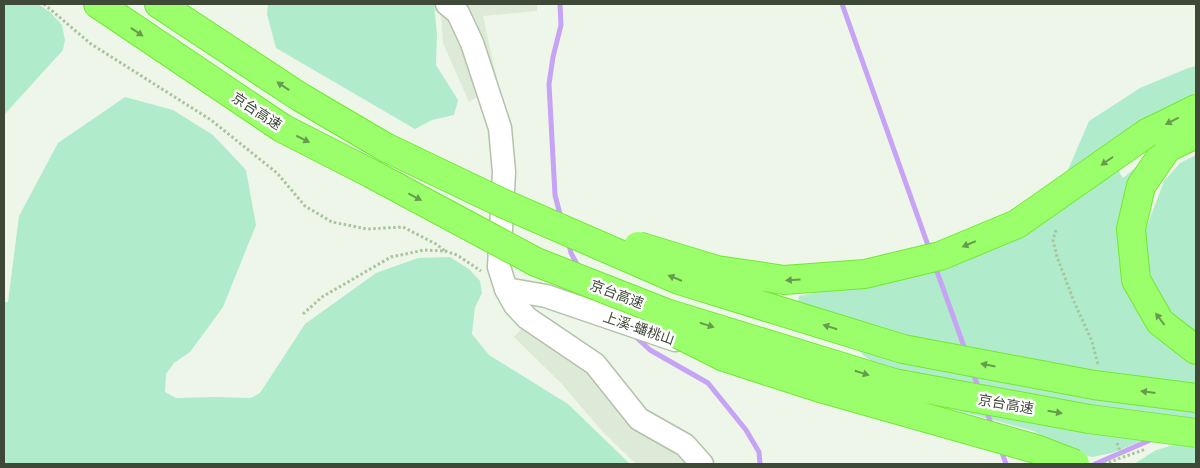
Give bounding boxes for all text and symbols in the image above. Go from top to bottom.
one-way arrow [131,27,144,37]
one-way arrow [276,81,290,91]
street label: 京台高速 [229,89,285,133]
one-way arrow [1165,117,1179,125]
one-way arrow [296,135,310,143]
one-way arrow [1101,156,1114,166]
one-way arrow [408,192,421,201]
one-way arrow [962,241,976,249]
one-way arrow [667,274,682,282]
street label: 京台高速 [588,276,646,312]
one-way arrow [785,276,801,284]
street label: 上溪-蟠桃山 [601,308,677,348]
one-way arrow [1155,312,1165,326]
one-way arrow [699,322,714,330]
one-way arrow [822,322,837,330]
one-way arrow [979,361,995,369]
one-way arrow [854,370,869,378]
one-way arrow [1140,388,1156,396]
street label: 京台高速 [977,391,1035,417]
one-way arrow [1048,409,1064,417]

